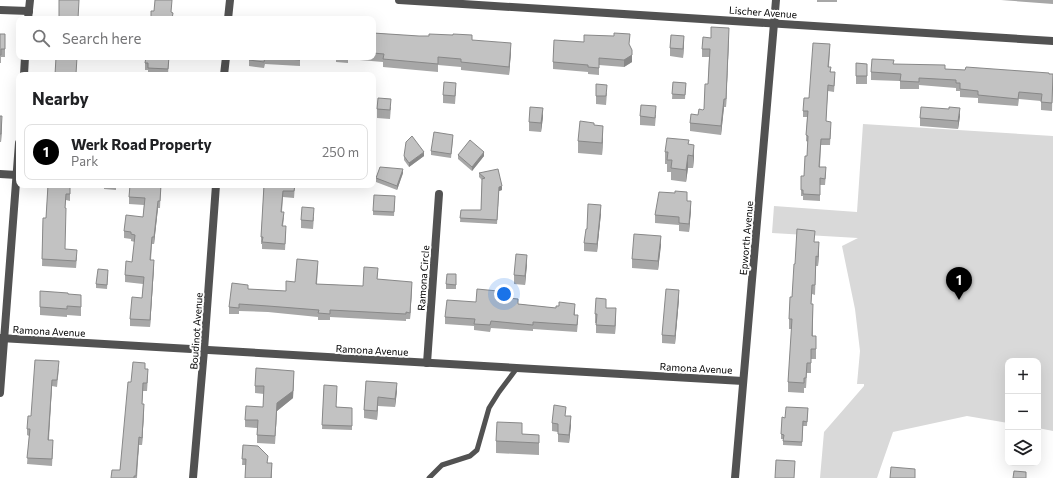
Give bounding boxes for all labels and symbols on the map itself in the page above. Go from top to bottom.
street label: Lischer Avenue [729,4,797,20]
street label: Epworth Avenue [737,200,755,276]
street label: Ramona Circle [415,245,431,311]
pin: 1 [946,267,972,300]
your location [494,284,514,304]
street label: Boudinot Avenue [187,292,205,370]
street label: Ramona Avenue [12,323,86,339]
street label: Ramona Avenue [335,342,409,358]
street label: Ramona Avenue [659,360,733,376]

